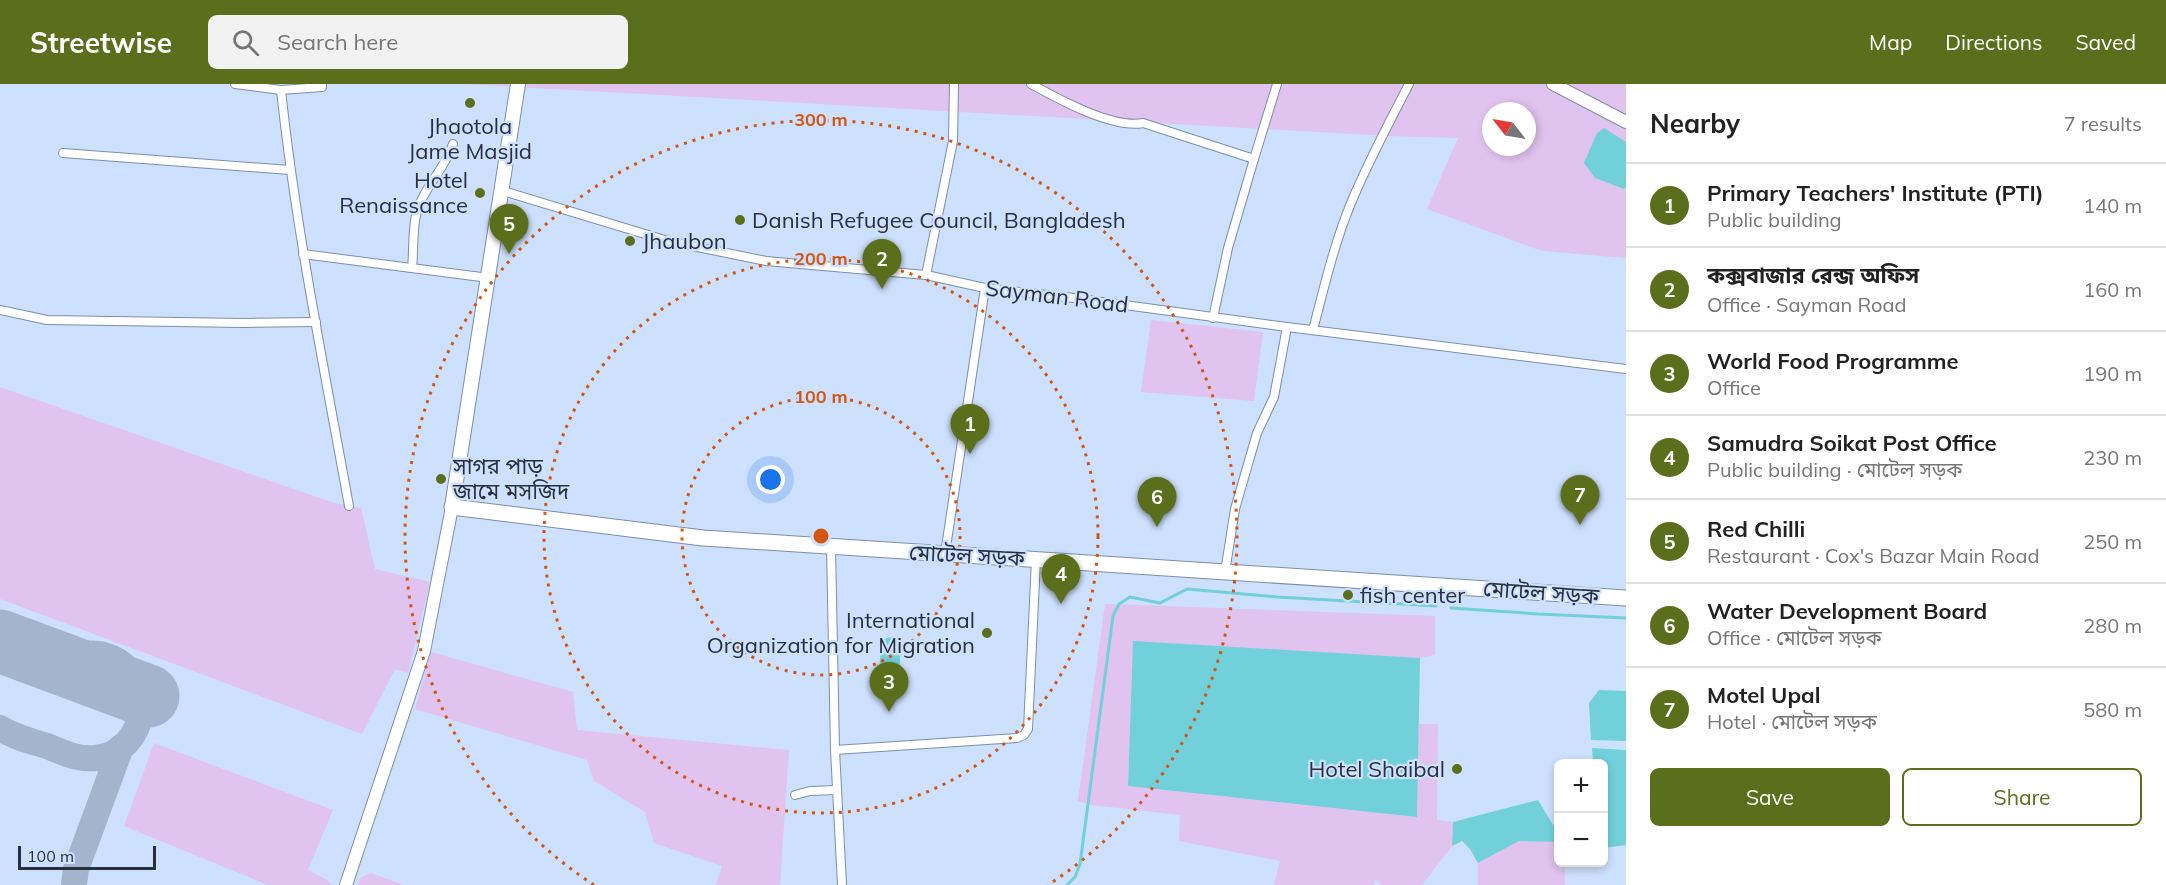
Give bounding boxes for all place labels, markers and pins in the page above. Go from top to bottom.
marker: Jhaotola Jame Masjid [463,96,477,110]
place label: Jhaotola Jame Masjid [408,112,532,165]
place label: Hotel Renaissance [339,166,468,219]
marker: Hotel Renaissance [473,186,487,200]
pin: 5 [490,204,528,254]
place label: Danish Refugee Council, Bangladesh [752,206,1126,234]
marker: Danish Refugee Council, Bangladesh [733,213,747,227]
place label: Jhaubon [642,227,727,255]
marker: Jhaubon [623,234,637,248]
pin: 2 [862,240,902,289]
pin: 1 [950,404,990,454]
place label: সাগর পাড় জামে মসজিদ [452,452,570,505]
marker: সাগর পাড় জামে মসজিদ [434,472,448,486]
pin: 7 [1560,476,1600,525]
pin: 6 [1138,478,1176,527]
centre of rings [811,526,831,546]
pin: 4 [1042,554,1080,604]
place label: fish center [1360,581,1465,609]
marker: fish center [1341,588,1355,602]
place label: International Organization for Migration [707,606,975,659]
marker: International Organization for Migration [980,626,994,640]
pin: 3 [870,662,908,712]
place label: Hotel Shaibal [1308,755,1445,783]
marker: Hotel Shaibal [1450,762,1464,776]

